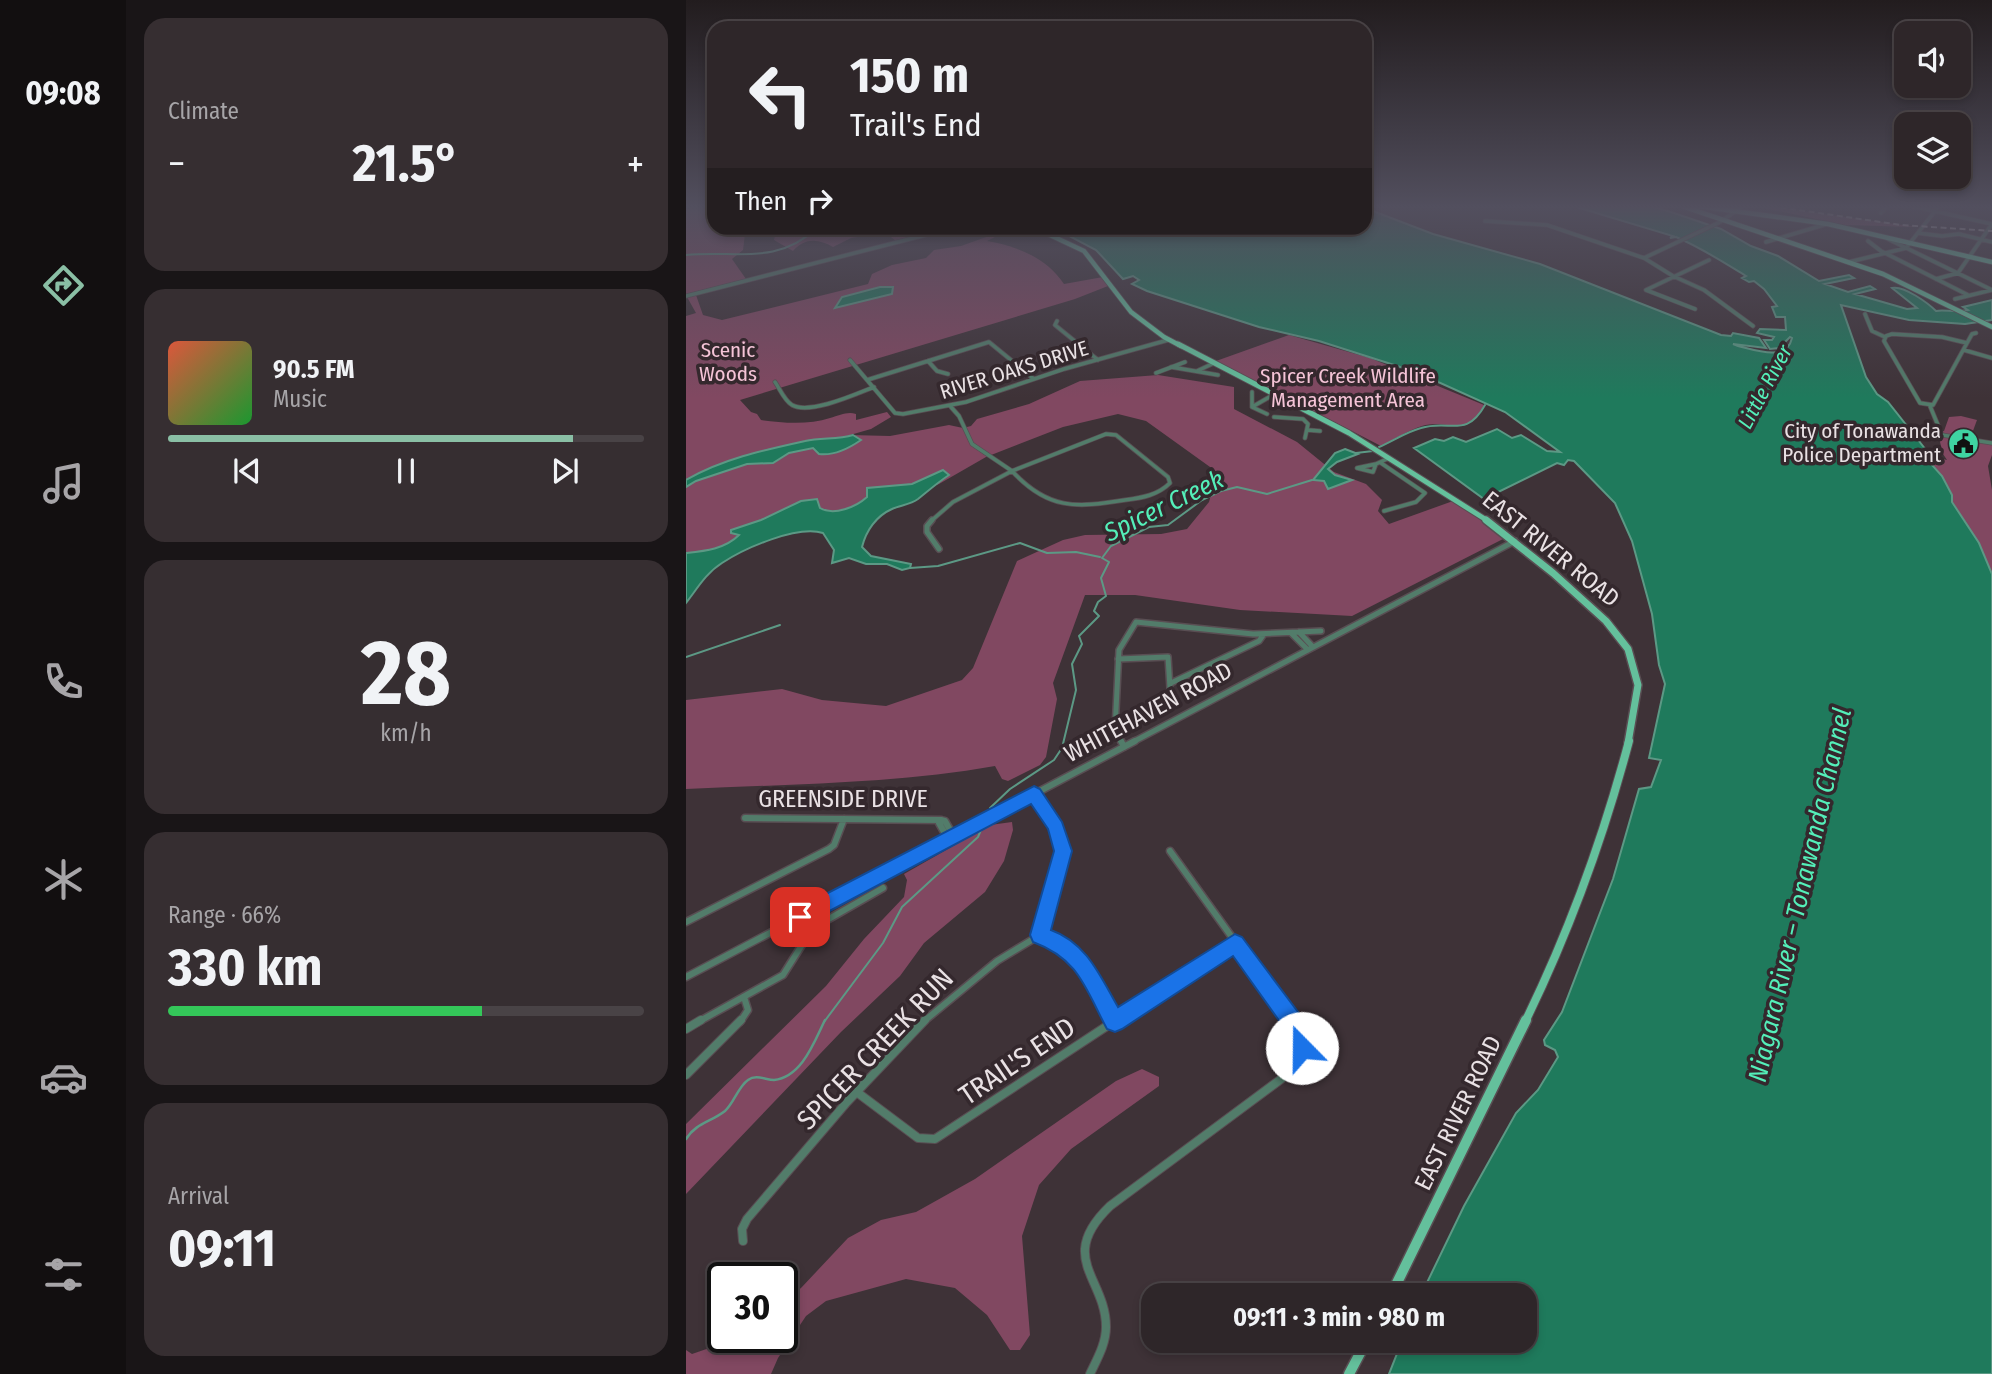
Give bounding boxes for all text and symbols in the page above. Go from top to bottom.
map controls [1894,21,1971,189]
button: sound [1894,21,1971,98]
text: 150 m [850,46,969,105]
icon: left [735,49,826,140]
text: 09:08 [25,74,101,112]
text: Climate [168,97,239,125]
text: Trail's End [850,106,982,144]
button: layers [1894,112,1971,189]
text: 21.5° [352,132,459,195]
text: − [168,141,185,187]
text: + [627,141,644,187]
icon: right [801,182,839,220]
text: Then [735,186,787,217]
icon: directions [39,261,88,310]
street label: RIVER OAKS DRIVE [937,335,1091,405]
park label: Scenic Woods [699,337,757,387]
water label: Little River [1732,340,1798,433]
text: 90.5 FM [273,354,355,385]
park label: Spicer Creek Wildlife Management Area [1260,363,1436,413]
text: Music [273,385,327,413]
place label: City of Tonawanda Police Department [1782,418,1941,468]
public building icon: City of Tonawanda Police Department [1947,426,1981,460]
icon: previous [228,452,266,490]
icon: pause [387,452,425,490]
icon: next [546,452,584,490]
icon: music [39,459,88,508]
water label: Spicer Creek [1098,464,1229,549]
street label: EAST RIVER ROAD [1477,485,1625,613]
text: 28 [361,619,451,728]
street label: WHITEHAVEN ROAD [1059,656,1237,768]
icon: phone [39,657,88,706]
water label: Niagara River – Tonawanda Channel [1742,705,1858,1085]
text: km/h [380,719,432,747]
street label: GREENSIDE DRIVE [758,785,928,813]
icon: climate [39,855,88,904]
pin [770,887,830,947]
icon: arrive [781,898,819,936]
text: Range · 66% [168,901,281,929]
text: 330 km [168,936,323,999]
street label: SPICER CREEK RUN [790,962,960,1136]
street label: TRAIL'S END [953,1010,1081,1112]
position arrow [1265,1011,1339,1085]
street label: EAST RIVER ROAD [1409,1031,1507,1195]
icon: car [39,1053,88,1102]
text: Arrival [168,1182,229,1210]
text: 09:11 [168,1217,276,1280]
icon: filters [39,1250,88,1299]
speed limit sign: 30 [707,1262,798,1353]
text: 09:11 · 3 min · 980 m [1233,1302,1445,1333]

